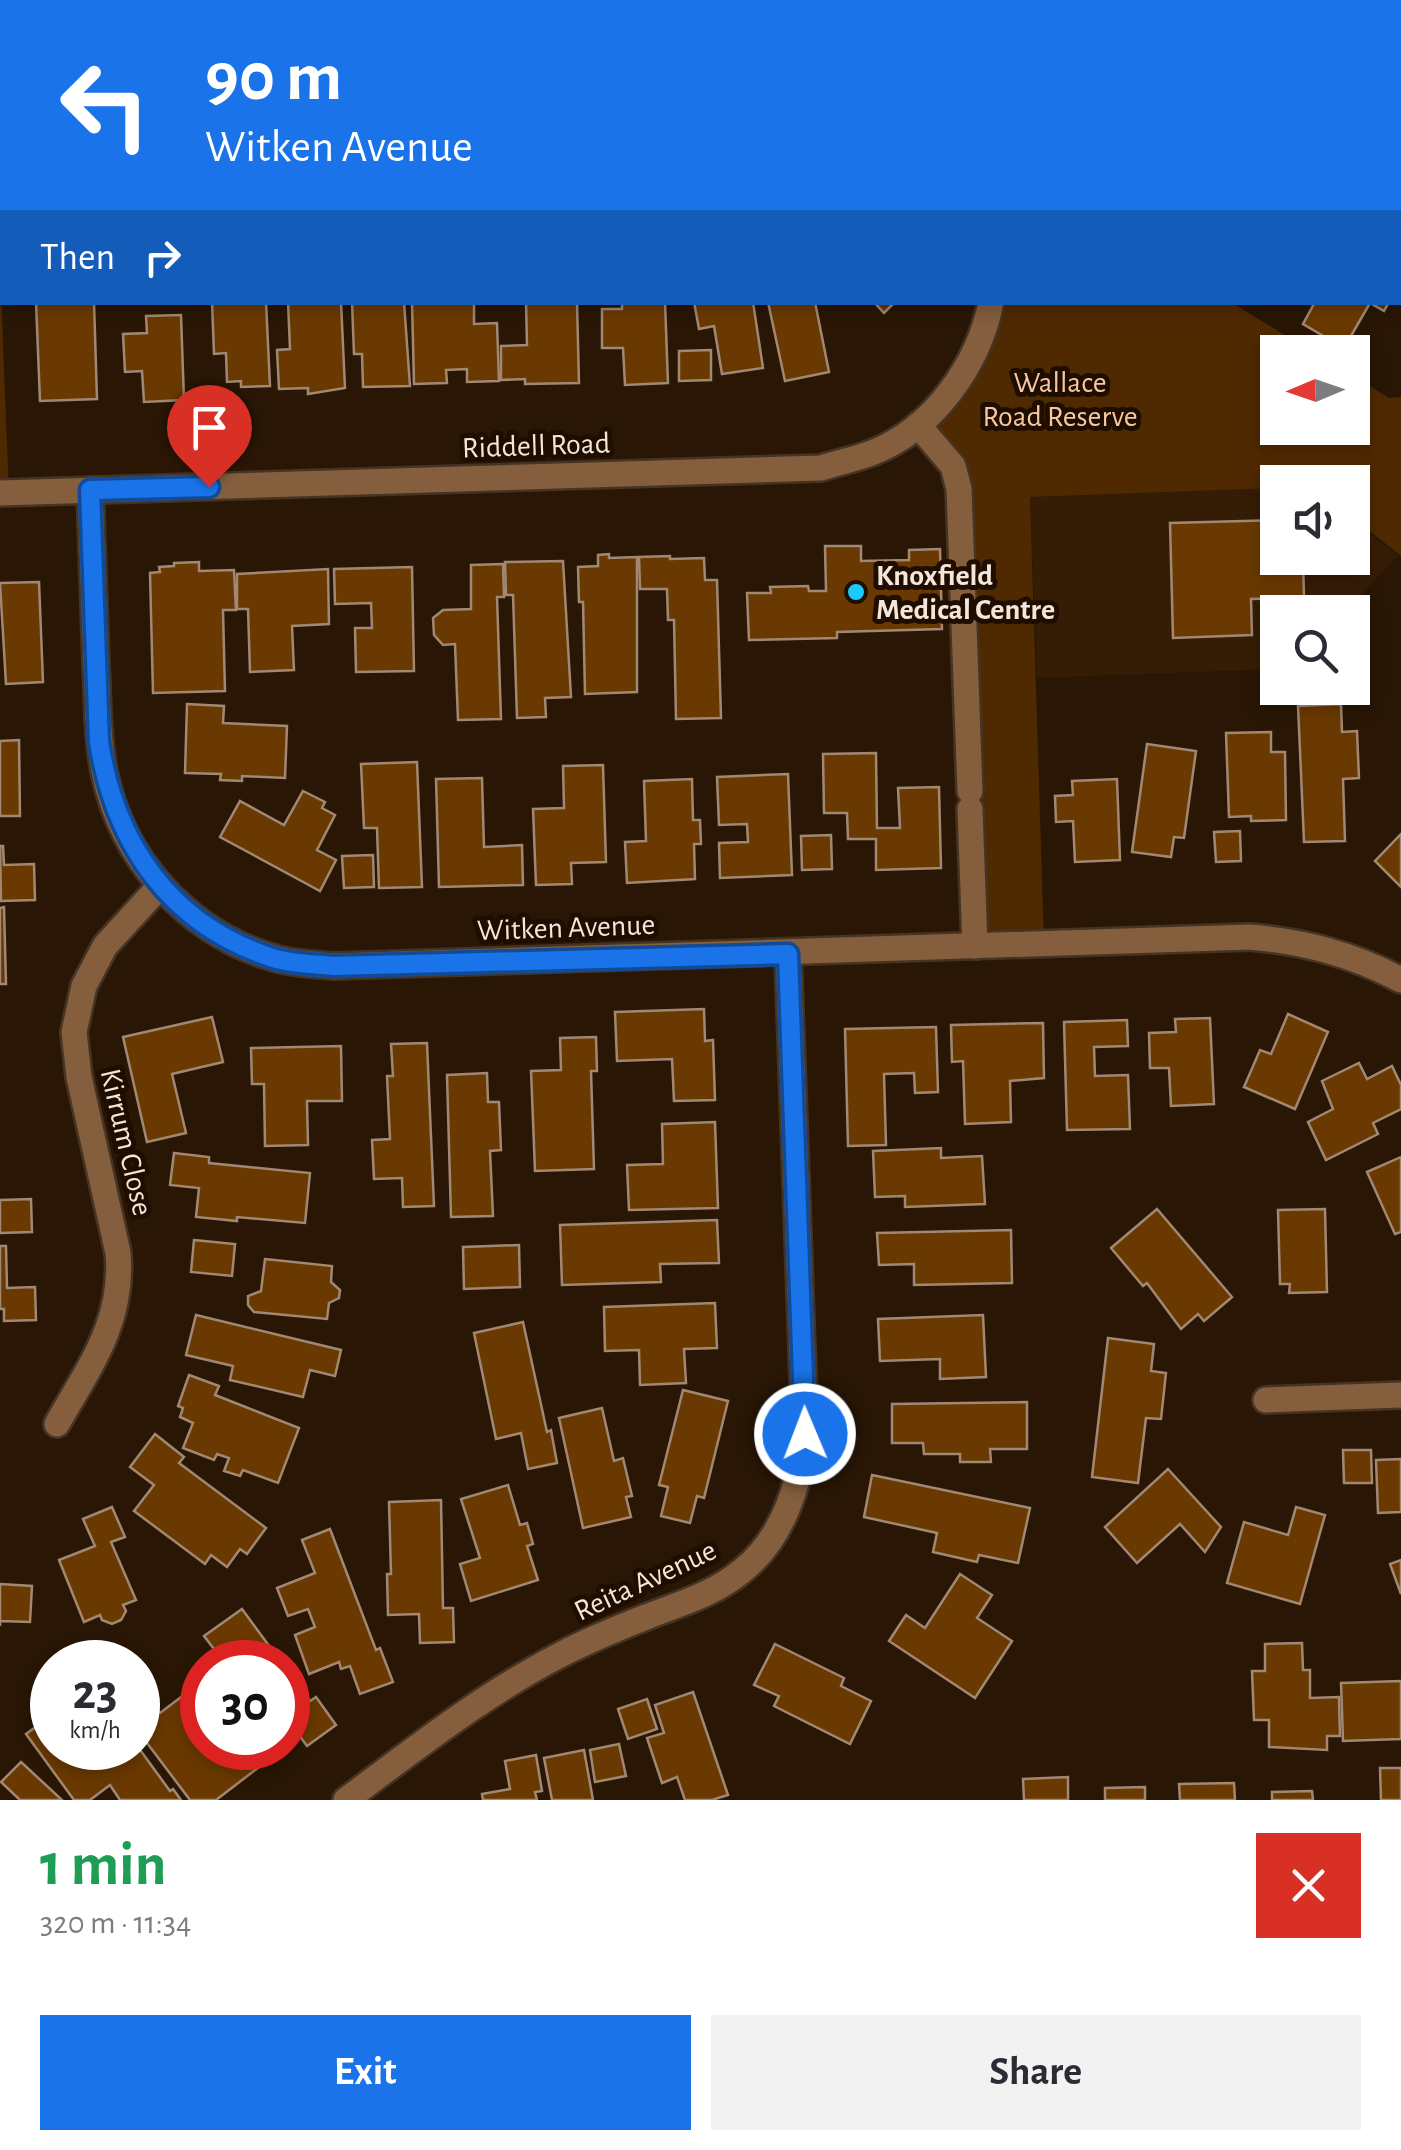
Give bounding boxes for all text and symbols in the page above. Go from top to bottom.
icon: left [40,40,170,170]
text: 90 m [205,43,342,113]
text: Witken Avenue [205,125,473,170]
icon: right [135,230,190,285]
text: Then [40,239,115,277]
north arrow [1260,335,1370,445]
map controls [1260,335,1370,705]
park label: Wallace Road Reserve [982,368,1138,432]
pin [167,385,252,488]
icon: arrive [182,400,237,455]
street label: Riddell Road [461,428,611,464]
button: sound [1260,465,1370,575]
place label: Knoxfield Medical Centre [876,561,1055,625]
marker: Knoxfield Medical Centre [845,581,867,603]
button: search [1260,595,1370,705]
street label: Witken Avenue [476,910,656,946]
street label: Kirrum Close [95,1066,157,1219]
position arrow [753,1382,857,1486]
street label: Reita Avenue [570,1535,721,1627]
speed limit sign: 30 [180,1640,310,1770]
text: 23 [72,1668,118,1718]
text: km/h [69,1718,121,1743]
button: close [1256,1833,1361,1938]
text: 1 min [40,1836,166,1896]
text: 320 m · 11:34 [40,1907,191,1939]
button: Exit [40,2015,691,2130]
button: Share [711,2015,1361,2130]

